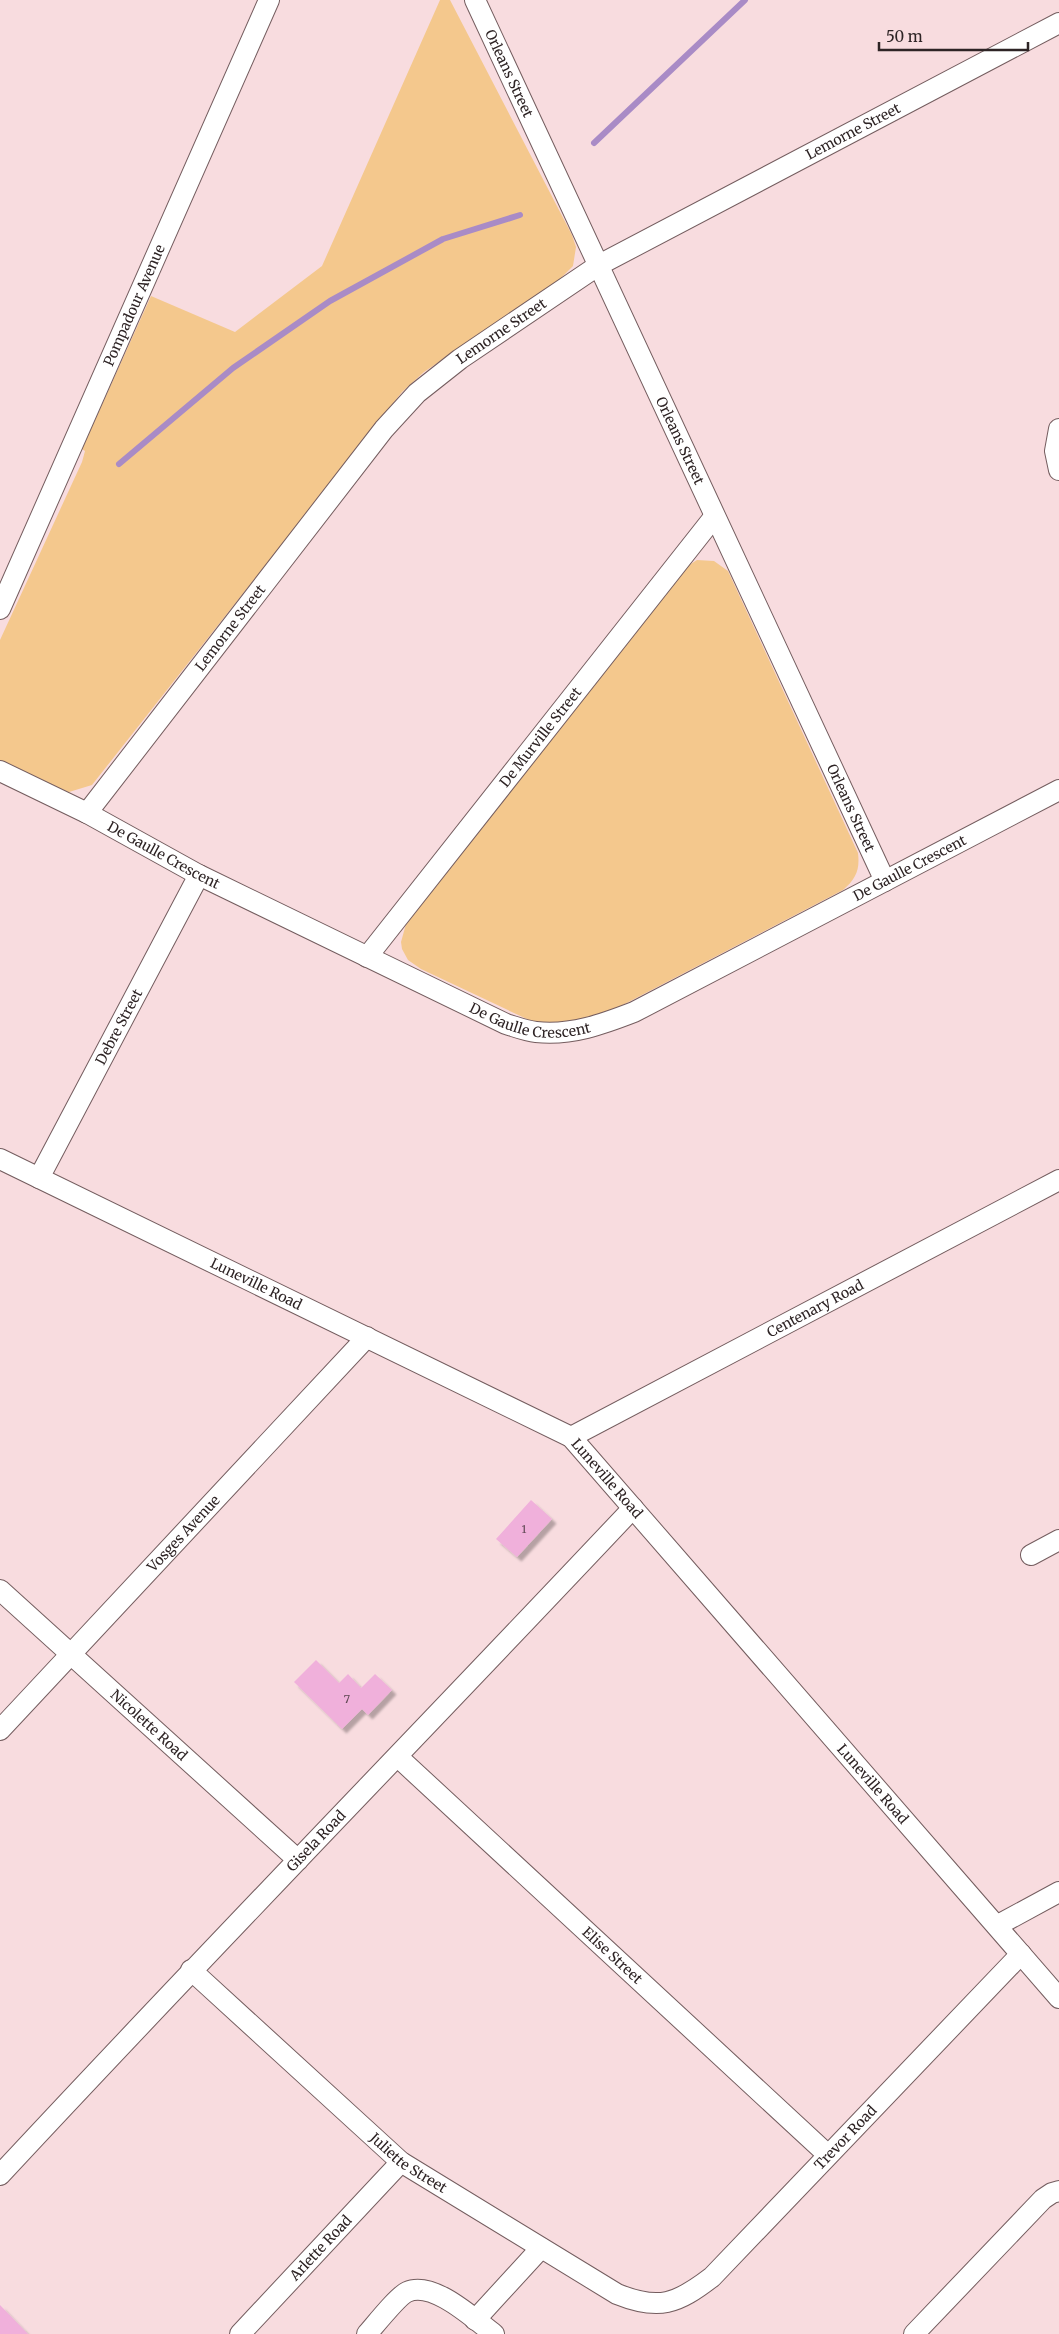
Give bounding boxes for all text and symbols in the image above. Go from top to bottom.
scale bar [879,20,1028,52]
street label: Orleans Street [481,27,538,121]
text: 50 m [886,27,923,46]
street label: Lemorne Street [803,99,904,164]
street label: Pompadour Avenue [99,242,169,369]
street label: Lemorne Street [453,294,550,368]
street label: Orleans Street [652,394,708,488]
street label: Lemorne Street [191,581,270,675]
street label: De Murville Street [495,683,586,791]
street label: Orleans Street [823,761,879,855]
street label: De Gaulle Crescent [104,817,223,893]
street label: De Gaulle Crescent [850,831,970,905]
street label: Debre Street [91,985,146,1068]
street label: De Gaulle Crescent [467,999,593,1042]
street label: Luneville Road [207,1254,306,1314]
street label: Centenary Road [764,1275,867,1341]
street label: Luneville Road [567,1435,647,1522]
street label: Vosges Avenue [143,1491,224,1576]
house number: 1 [522,1522,527,1536]
street label: Nicolette Road [107,1686,191,1765]
house number: 7 [344,1692,350,1706]
street label: Luneville Road [833,1740,913,1828]
street label: Gisela Road [283,1806,350,1875]
street label: Elise Street [578,1923,647,1988]
street label: Trevor Road [810,2101,881,2174]
street label: Juliette Street [365,2128,451,2197]
street label: Arlette Road [285,2211,356,2285]

